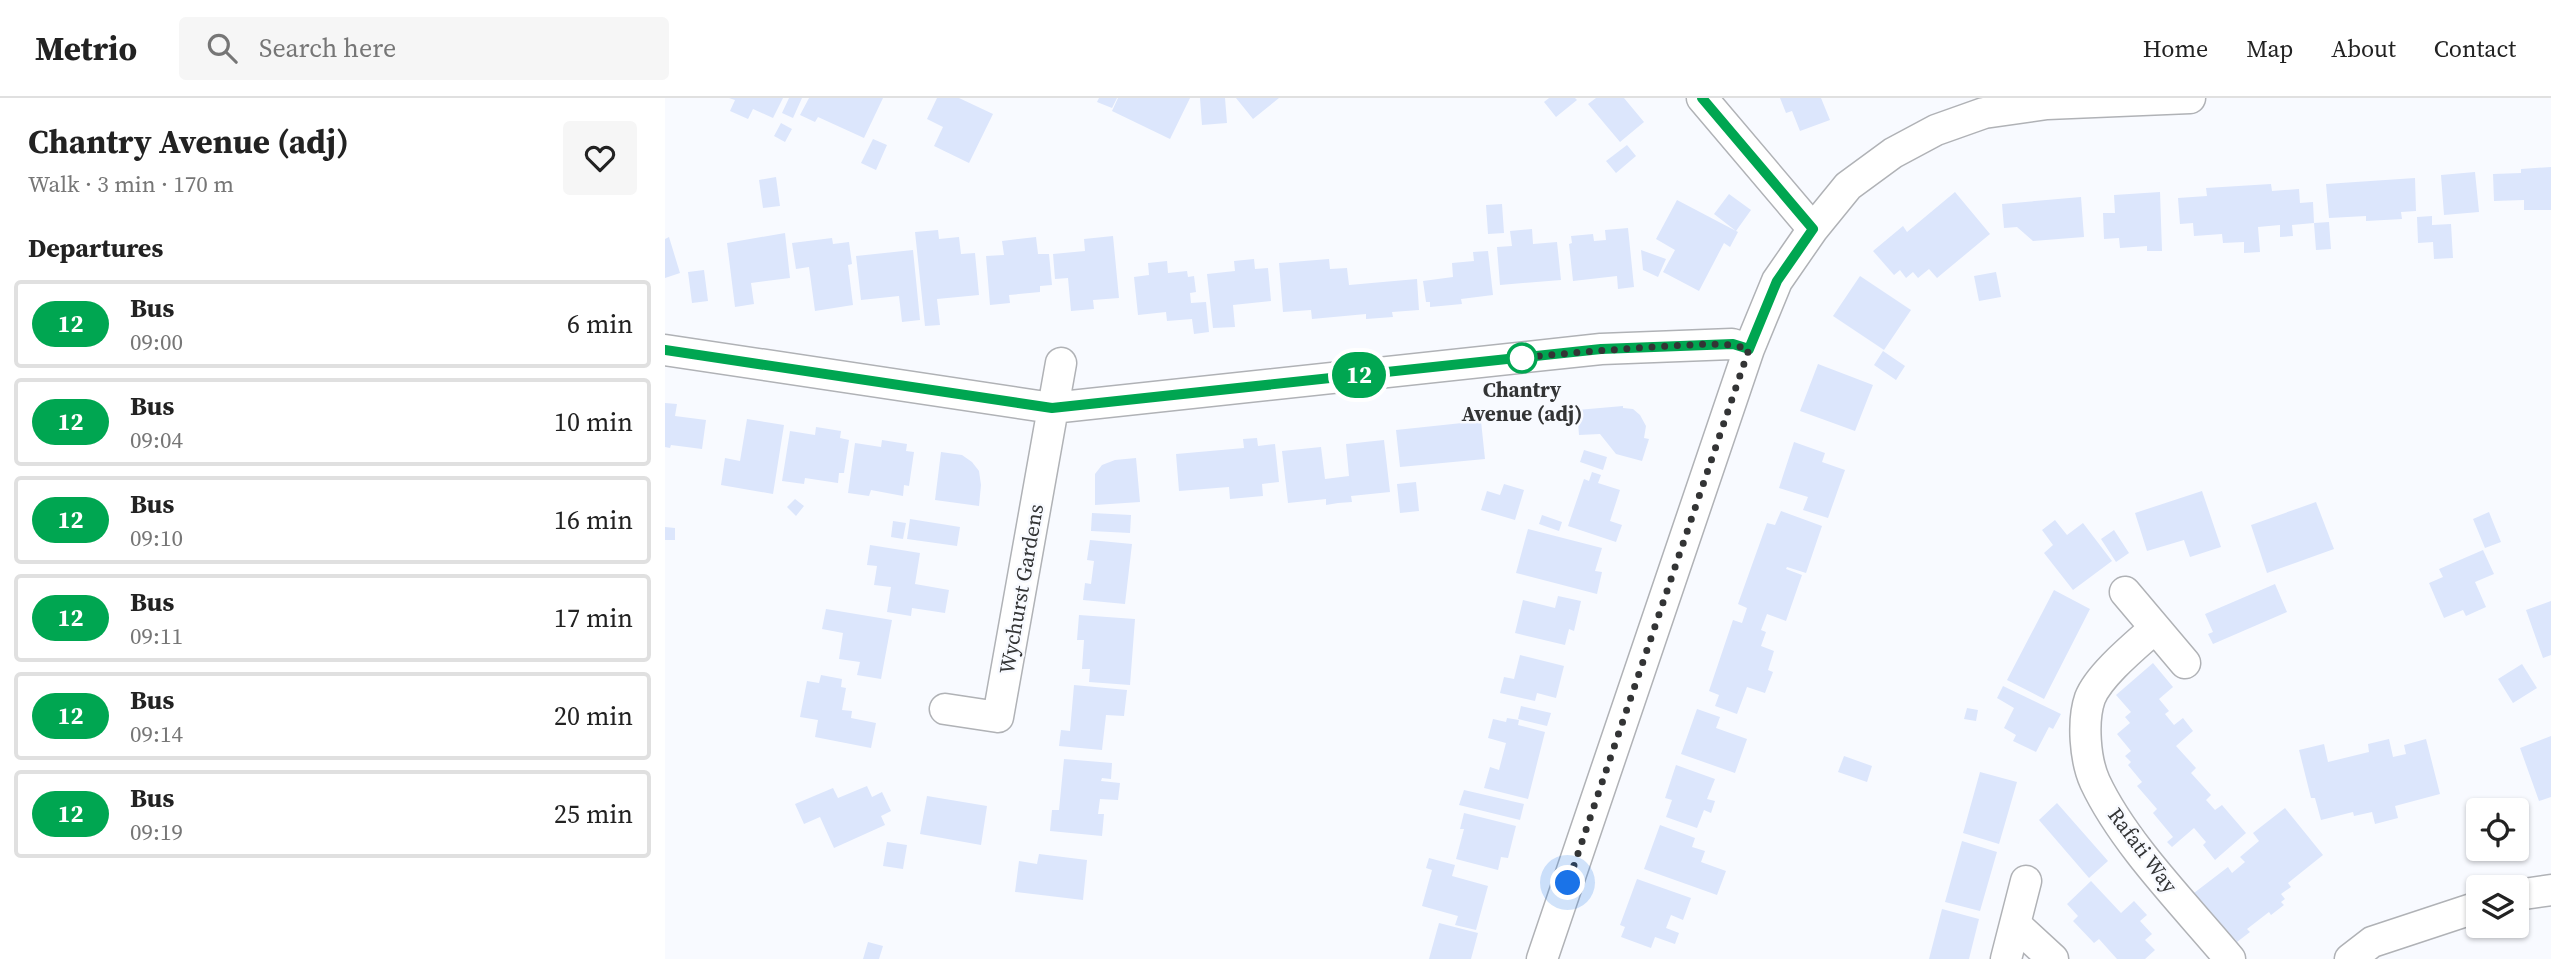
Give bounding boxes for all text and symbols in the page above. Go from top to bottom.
search box [179,17,669,80]
text: Metrio [35,26,137,71]
icon: search [203,29,241,67]
text: Search here [259,30,396,66]
text: Home [2143,32,2208,65]
text: Map [2246,32,2293,65]
text: About [2331,32,2396,65]
text: Contact [2434,32,2516,65]
text: Chantry Avenue (adj) [28,119,349,164]
button: heart [563,121,637,195]
text: Walk · 3 min · 170 m [28,168,234,200]
text: Departures [28,230,163,266]
text: Bus [130,290,174,326]
text: 6 min [567,306,633,342]
text: 12 [57,307,84,340]
text: 09:00 [130,326,183,358]
marker: Chantry Avenue (adj) [1507,343,1537,373]
line badge: 12 [1327,352,1391,398]
text: 12 [1346,358,1372,391]
place label: Chantry Avenue (adj) [1461,375,1583,428]
text: Bus [130,388,174,424]
text: 10 min [554,404,633,440]
text: 12 [57,405,84,438]
text: 09:04 [130,424,183,456]
text: Bus [130,486,174,522]
text: 16 min [554,502,633,538]
street label: Wychurst Gardens [992,502,1050,676]
text: 12 [57,503,84,536]
text: 09:10 [130,522,183,554]
text: Bus [130,584,174,620]
text: 17 min [554,600,633,636]
text: 12 [57,601,84,634]
text: 09:11 [130,620,183,652]
text: Bus [130,682,174,718]
text: 20 min [554,698,633,734]
text: 12 [57,699,84,732]
text: 09:14 [130,718,183,750]
text: Bus [130,780,174,816]
text: 25 min [554,796,633,832]
text: 12 [57,797,84,830]
map controls [2466,798,2529,938]
button: locate [2466,798,2529,861]
street label: Rafati Way [2101,801,2185,899]
text: 09:19 [130,816,183,848]
your location [1550,865,1585,900]
button: layers [2466,875,2529,938]

